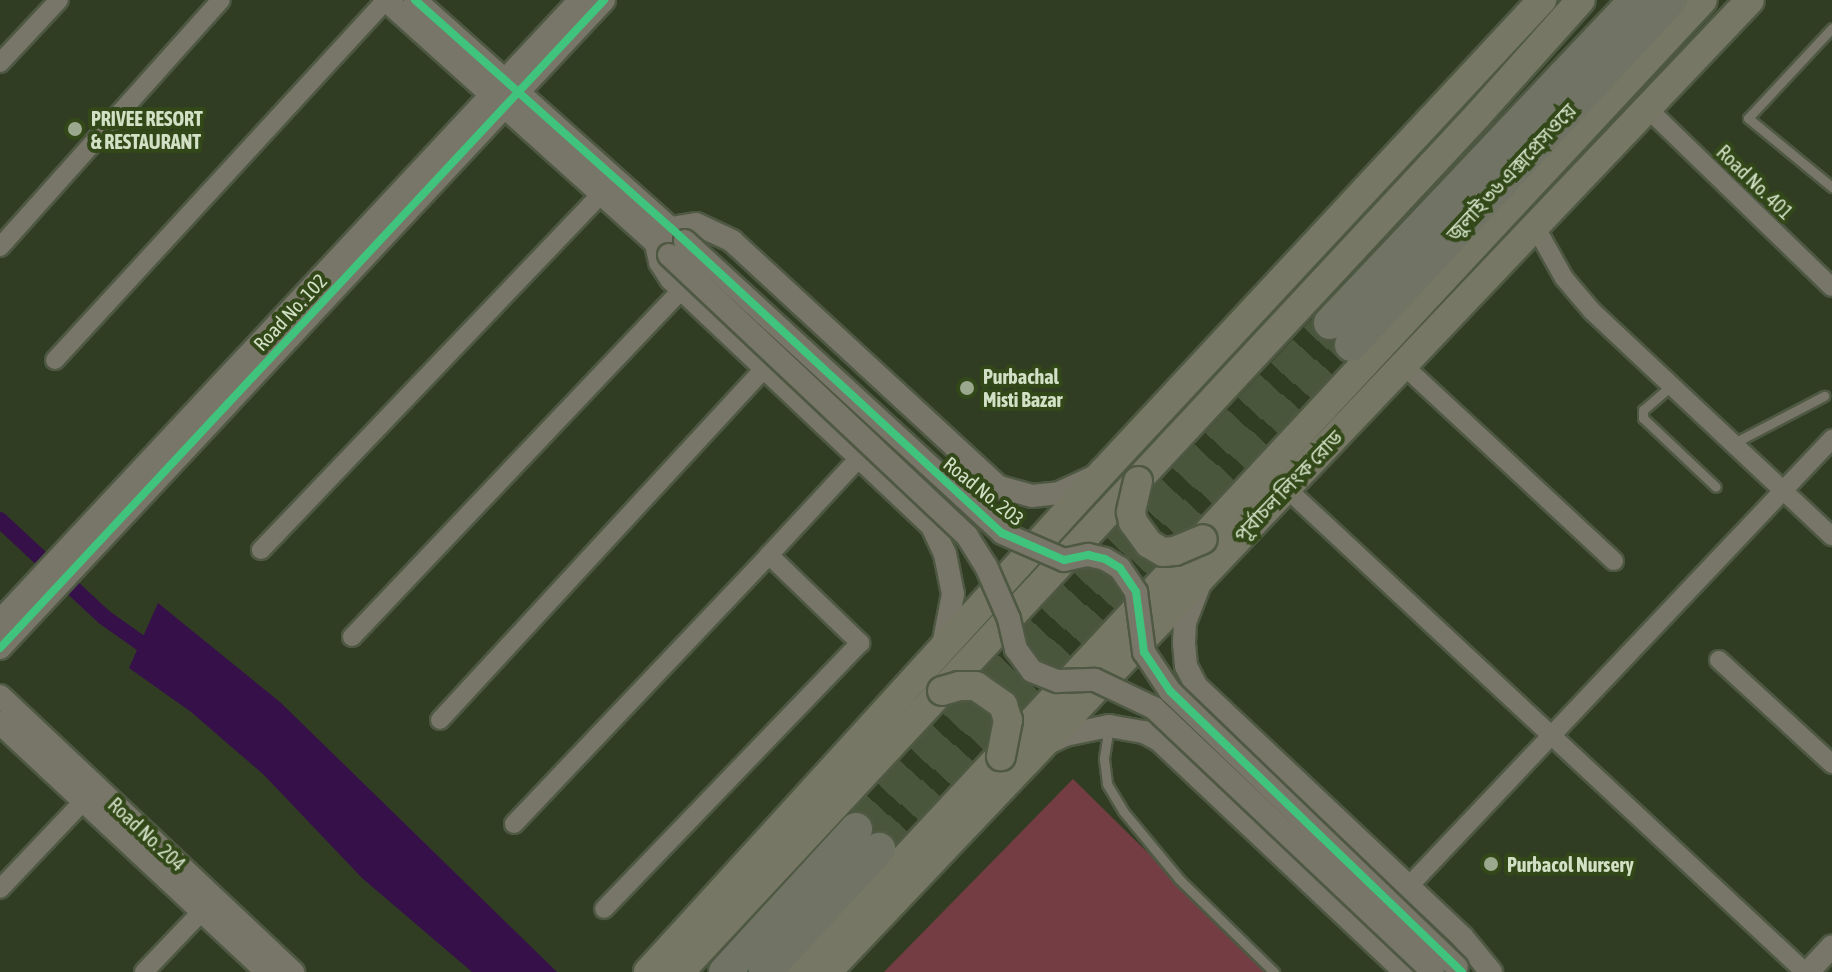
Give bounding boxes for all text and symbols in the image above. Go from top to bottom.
street label: জুলাই ৩৬ এক্সপ্রেসওয়ে [1441,98,1581,246]
place label: PRIVEE RESORT & RESTAURANT [91,106,203,153]
marker: PRIVEE RESORT & RESTAURANT [66,120,84,138]
street label: Road No. 401 [1712,140,1798,224]
street label: Road No. 102 [248,268,332,356]
place label: Purbachal Misti Bazar [983,364,1062,411]
marker: Purbachal Misti Bazar [958,379,976,397]
street label: পূর্বাচল লিংক রোড [1229,425,1347,547]
street label: Road No. 203 [939,451,1029,531]
street label: Road No. 204 [103,792,191,876]
place label: Purbacol Nursery [1507,852,1634,876]
marker: Purbacol Nursery [1482,855,1500,873]

